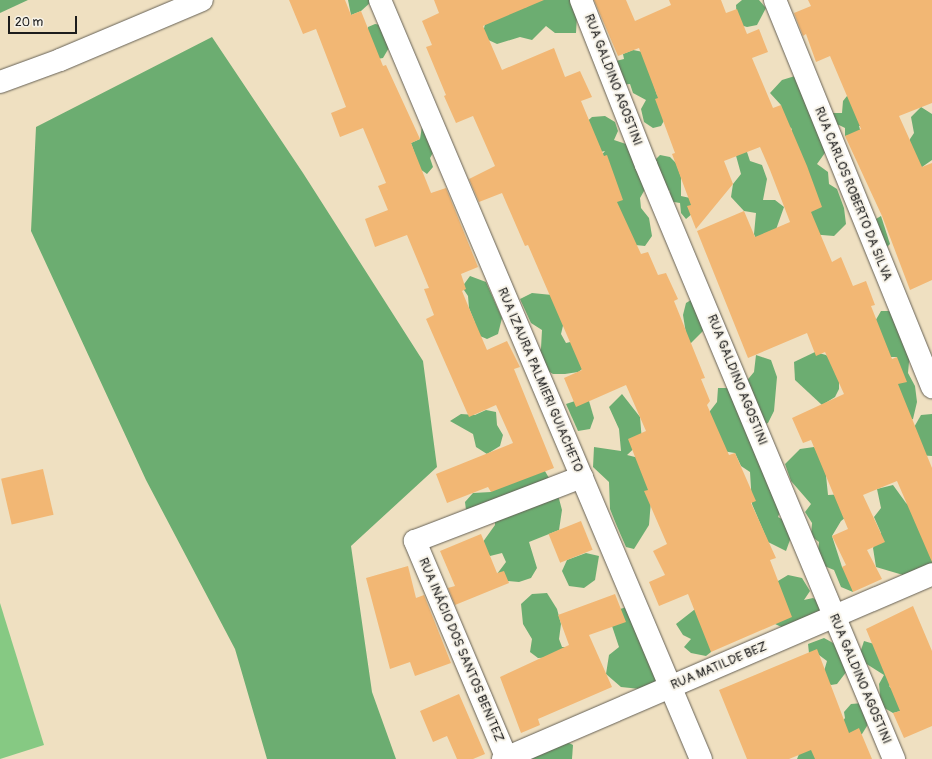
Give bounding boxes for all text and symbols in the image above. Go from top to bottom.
scale bar [10,8,79,34]
street label: RUA GALDINO AGOSTINI [581,12,645,148]
text: 20 m [15,15,43,30]
street label: RUA CARLOS ROBERTO DA SILVA [811,105,895,283]
street label: RUA IZAURA PALMIERI GUIACHETO [494,285,586,475]
street label: RUA GALDINO AGOSTINI [704,312,770,448]
street label: RUA INÁCIO DOS SANTOS BENITEZ [415,556,507,744]
street label: RUA GALDINO AGOSTINI [826,612,894,746]
street label: RUA MATILDE BEZ [669,639,769,693]

